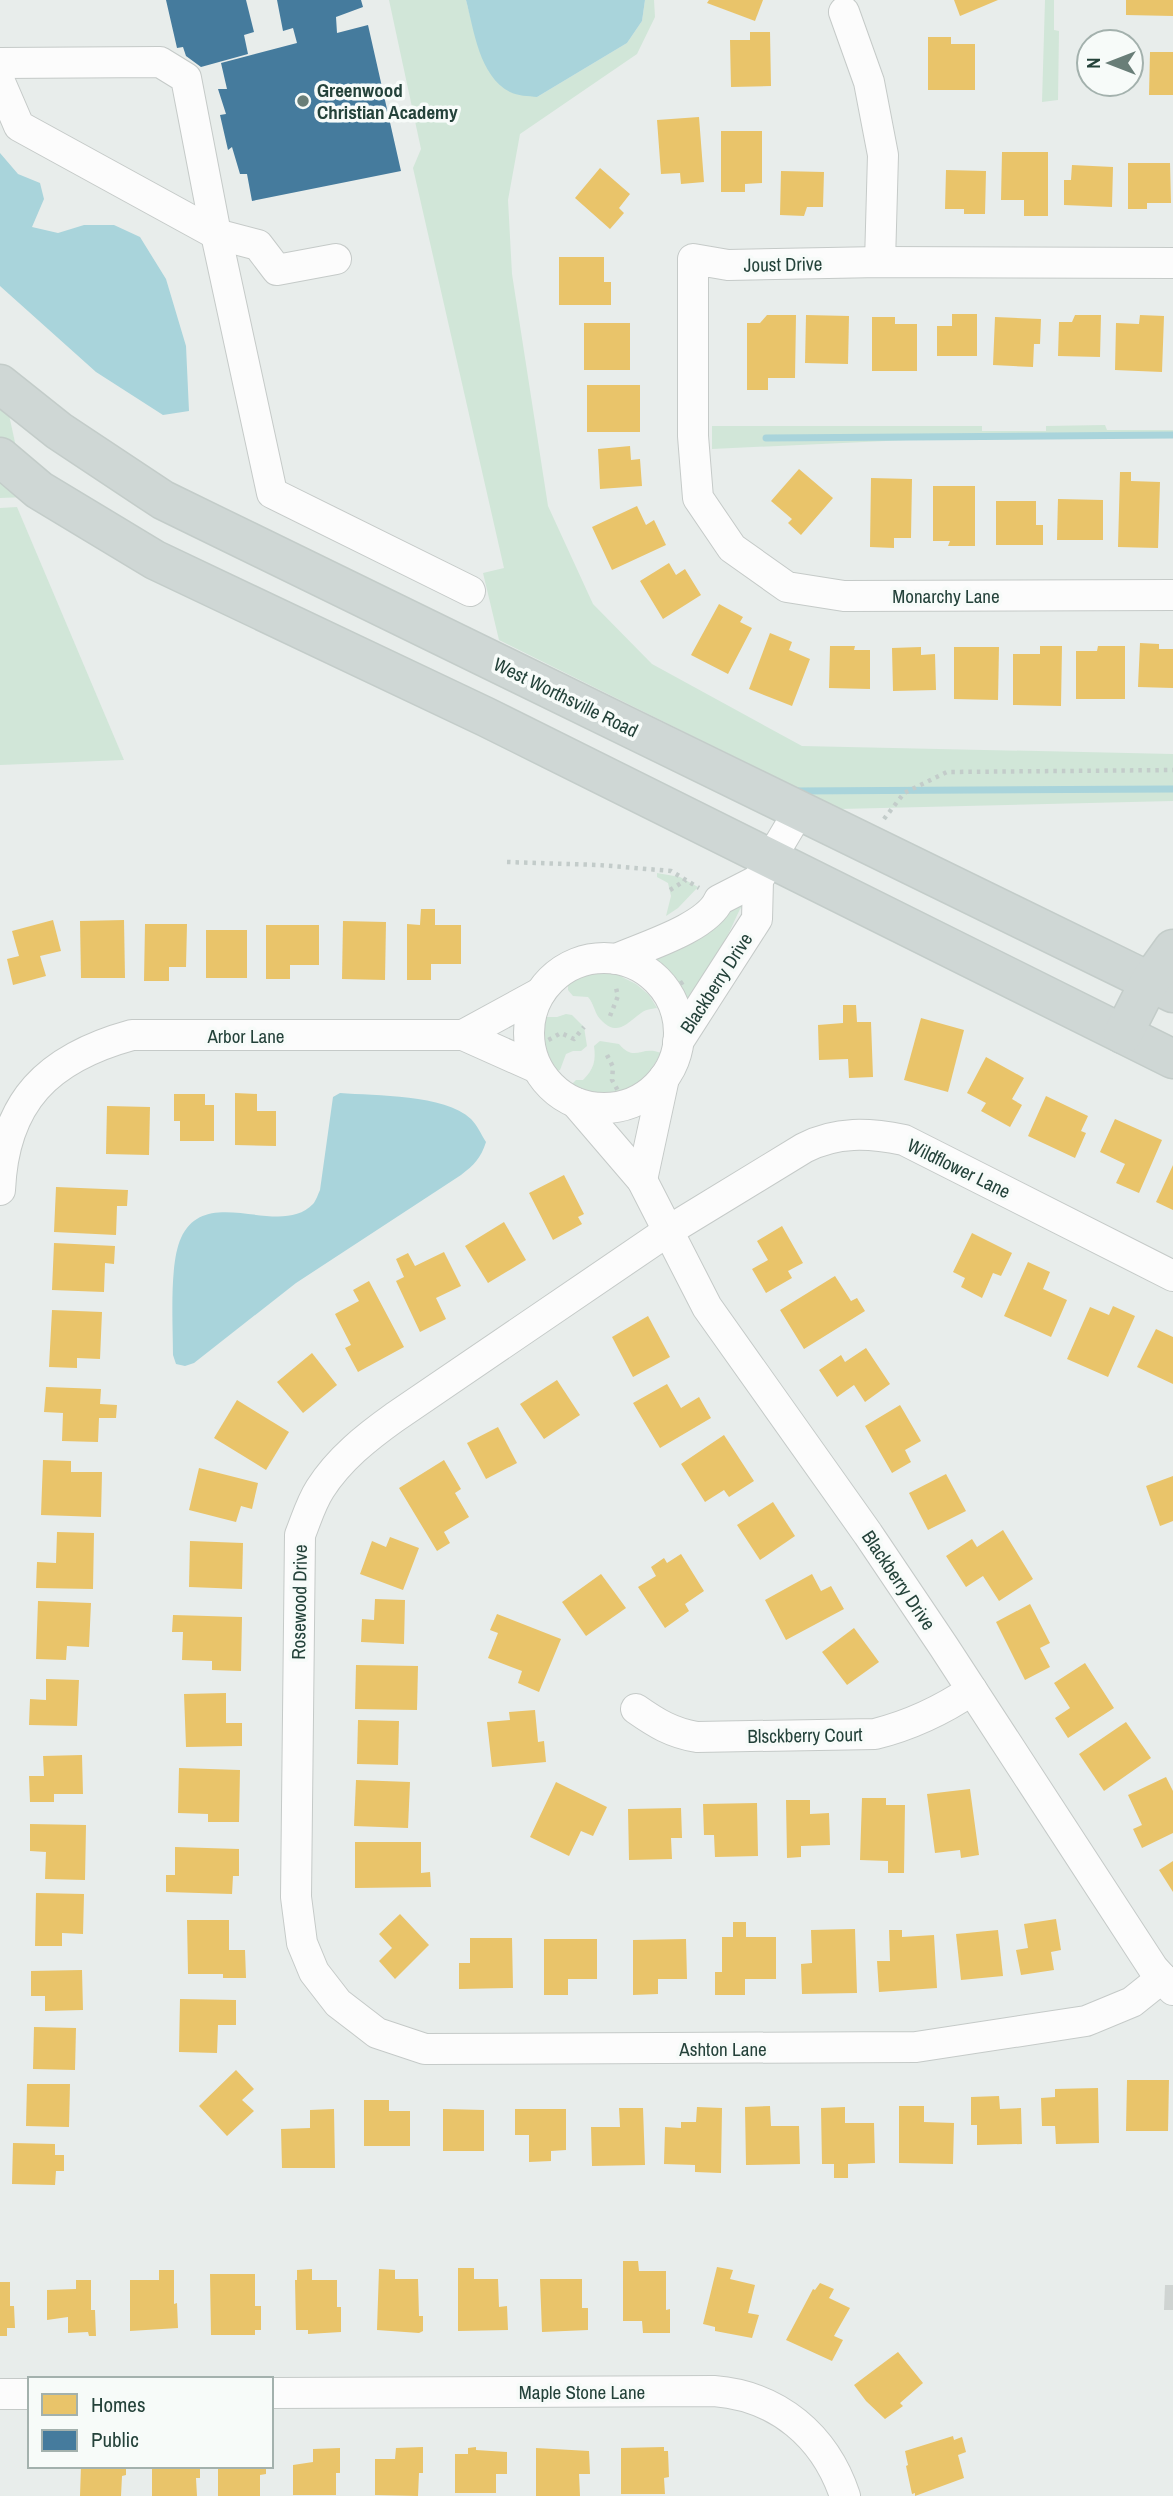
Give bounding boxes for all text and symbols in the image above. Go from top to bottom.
north arrow [1075,28,1145,98]
text: N [1080,57,1106,69]
place label: Greenwood Christian Academy [317,77,458,125]
marker: Greenwood Christian Academy [295,93,311,109]
street label: Joust Drive [743,250,823,278]
street label: Monarchy Lane [892,583,1000,609]
street label: West Worthsville Road [489,651,643,743]
street label: Blackberry Drive [674,928,758,1038]
street label: Arbor Lane [206,1023,285,1049]
street label: Wildflower Lane [903,1132,1015,1204]
street label: Blackberry Drive [856,1525,942,1635]
street label: Rosewood Drive [285,1544,313,1660]
street label: Blsckberry Court [747,1721,863,1749]
street label: Ashton Lane [678,2036,767,2062]
legend [28,2377,273,2468]
street label: Maple Stone Lane [519,2379,645,2405]
text: Homes [91,2390,146,2419]
text: Public [91,2425,139,2454]

